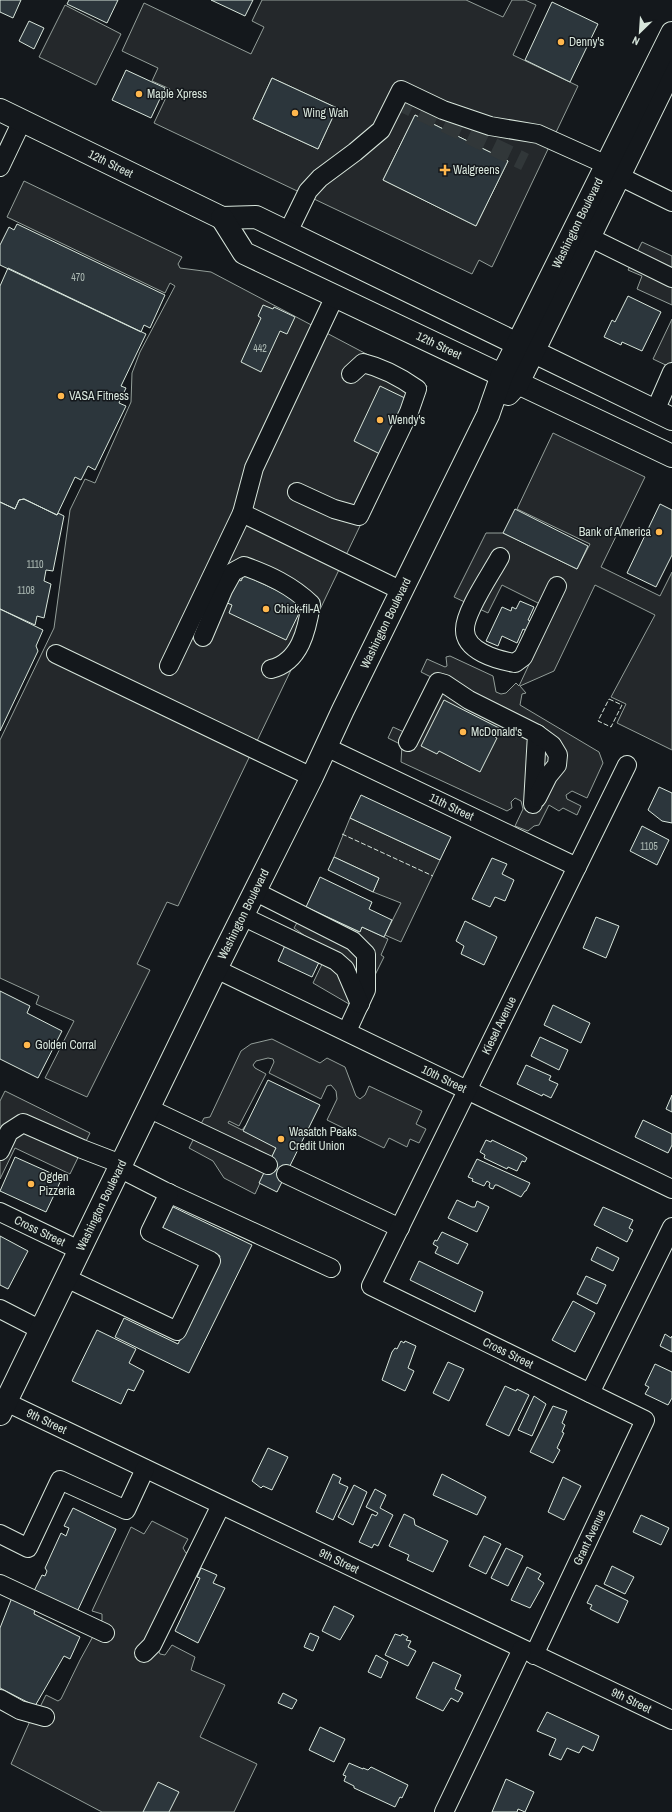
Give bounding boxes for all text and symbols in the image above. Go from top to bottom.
north arrow [620,12,660,52]
text: N [630,33,642,49]
place label: Denny's [569,34,604,50]
marker: Denny's [556,37,566,47]
place label: Maple Xpress [147,86,207,102]
marker: Maple Xpress [134,89,144,99]
place label: Wing Wah [303,105,349,121]
marker: Wing Wah [290,108,300,118]
street label: 12th Street [85,146,136,182]
place label: Walgreens [453,162,500,178]
marker: Walgreens [440,165,450,175]
street label: Washington Boulevard [548,175,607,271]
house number: 470 [71,271,85,284]
street label: 12th Street [414,328,464,363]
house number: 442 [253,342,267,355]
place label: VASA Fitness [69,388,129,404]
marker: VASA Fitness [56,391,66,401]
place label: Wendy's [388,412,425,428]
marker: Wendy's [375,415,385,425]
place label: Bank of America [579,524,652,540]
marker: Bank of America [654,527,664,537]
house number: 1110 [26,558,44,571]
street label: Washington Boulevard [357,575,415,671]
house number: 1108 [17,584,35,597]
place label: Chick-fil-A [274,601,320,617]
marker: Chick-fil-A [261,604,271,614]
place label: McDonald's [471,724,522,740]
marker: McDonald's [458,727,468,737]
street label: 11th Street [426,789,477,825]
house number: 1105 [640,840,658,853]
street label: Washington Boulevard [214,866,273,962]
street label: Kiesel Avenue [478,994,520,1057]
place label: Golden Corral [35,1037,96,1053]
marker: Golden Corral [22,1040,32,1050]
street label: 10th Street [419,1061,469,1097]
place label: Wasatch Peaks Credit Union [289,1124,357,1154]
marker: Wasatch Peaks Credit Union [276,1134,286,1144]
street label: Washington Boulevard [72,1157,130,1253]
place label: Ogden Pizzeria [39,1169,76,1199]
marker: Ogden Pizzeria [26,1179,36,1189]
street label: Cross Street [11,1212,68,1250]
street label: Cross Street [480,1334,536,1372]
street label: 9th Street [24,1405,70,1438]
street label: Grant Avenue [569,1507,610,1568]
street label: 9th Street [316,1545,362,1578]
street label: 9th Street [609,1684,654,1717]

